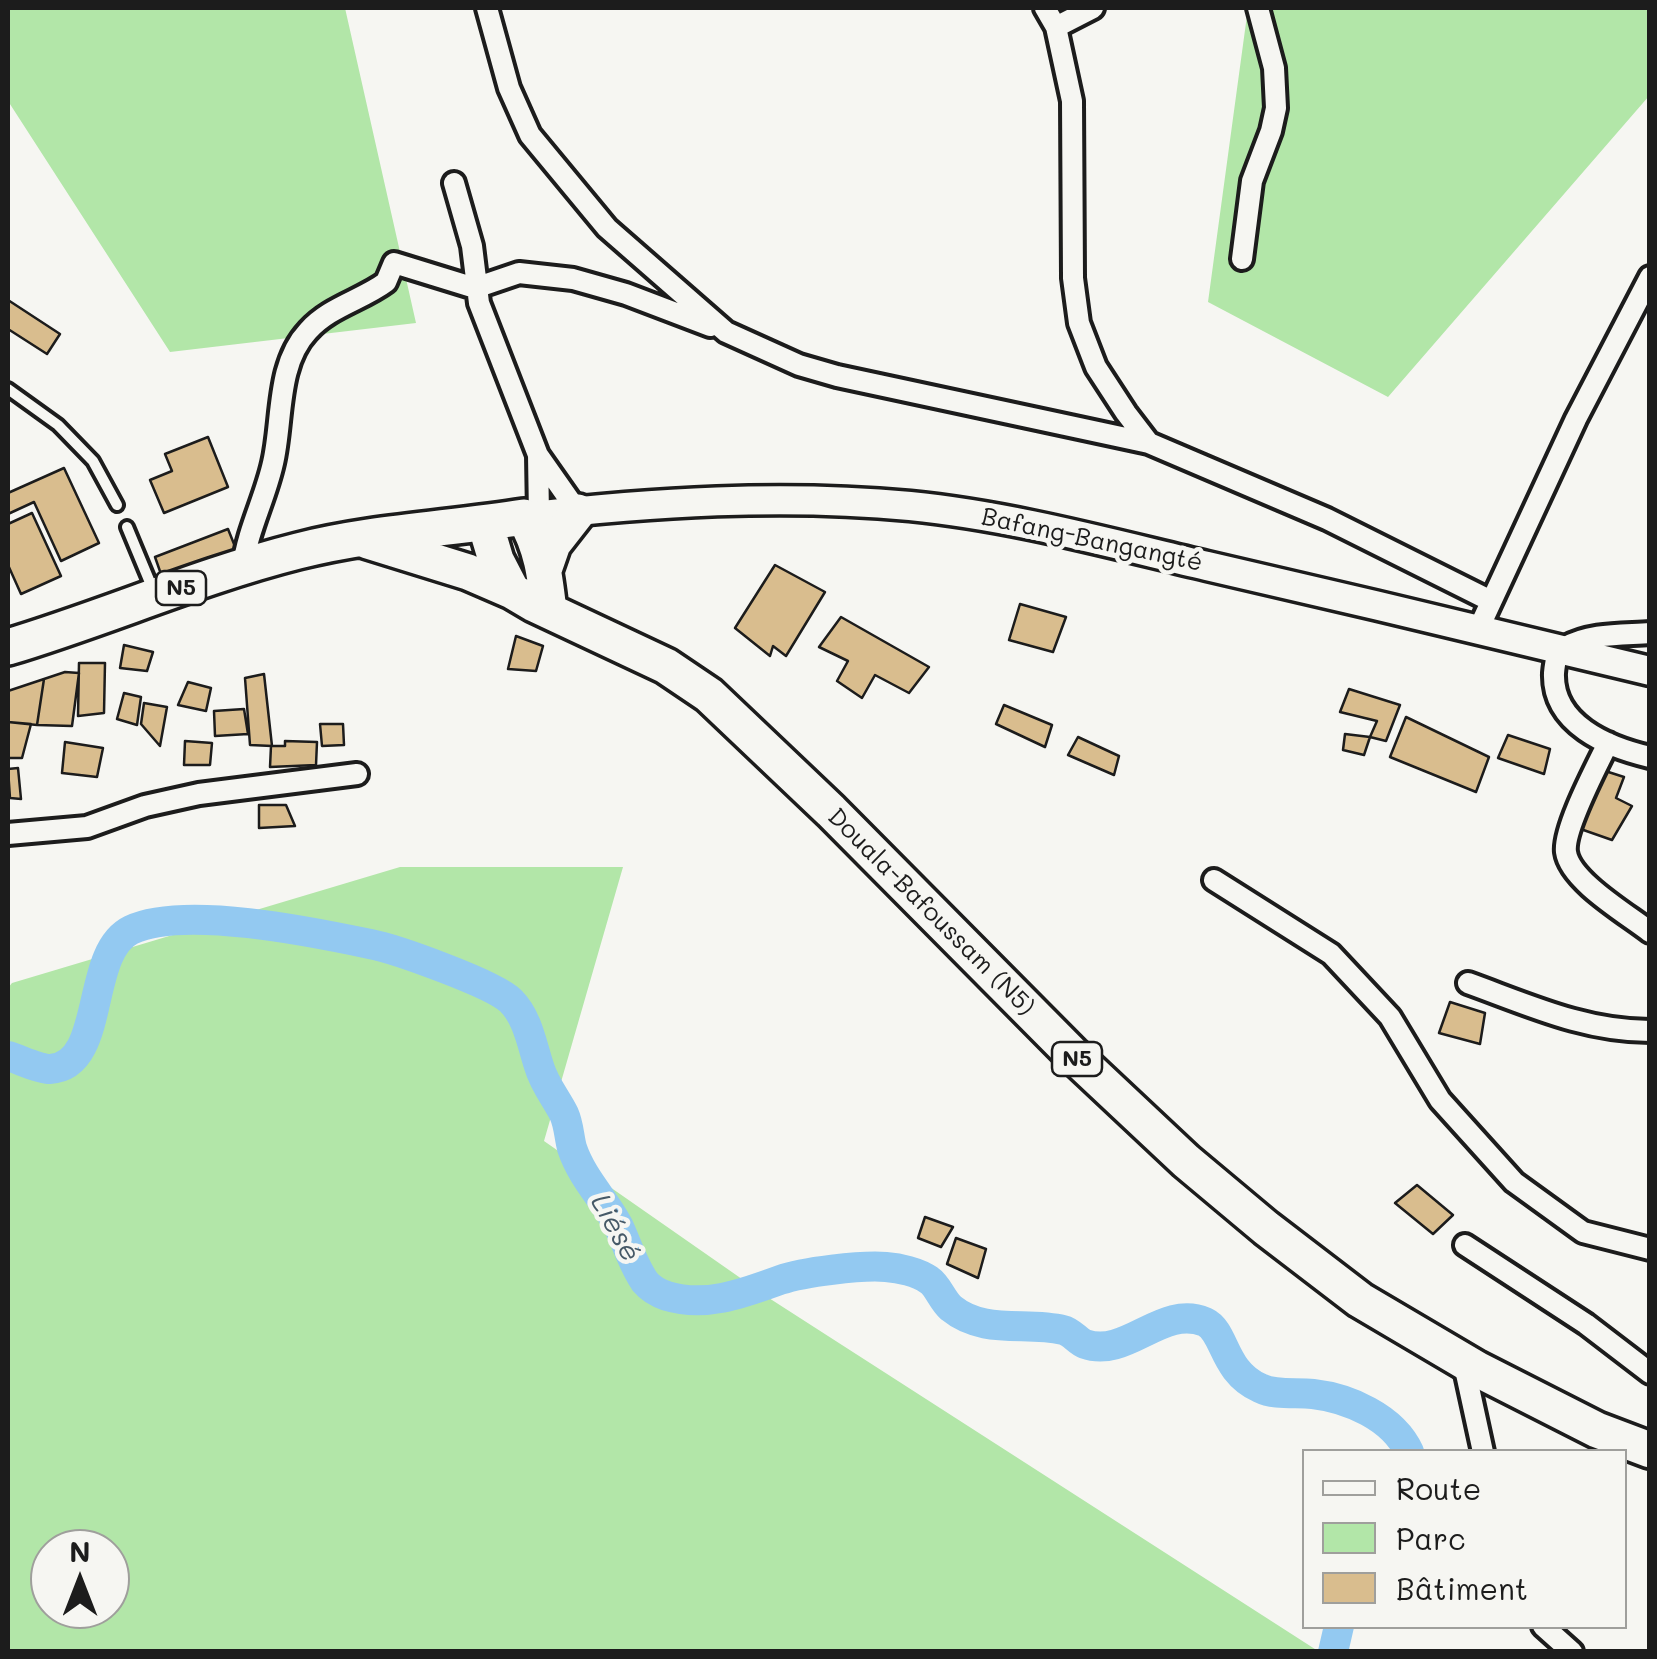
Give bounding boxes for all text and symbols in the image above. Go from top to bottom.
street label: Bafang-Bangangté [979,502,1205,578]
road number: N5 [156,571,206,605]
street label: Douala-Bafoussam (N5) [821,802,1041,1022]
road number: N5 [1052,1042,1102,1076]
water label: Liésé [583,1188,647,1268]
legend [1302,1449,1627,1629]
text: Route [1396,1468,1481,1508]
text: Parc [1396,1518,1466,1558]
north arrow [30,1529,130,1629]
text: N [69,1533,91,1569]
text: Bâtiment [1396,1568,1528,1608]

